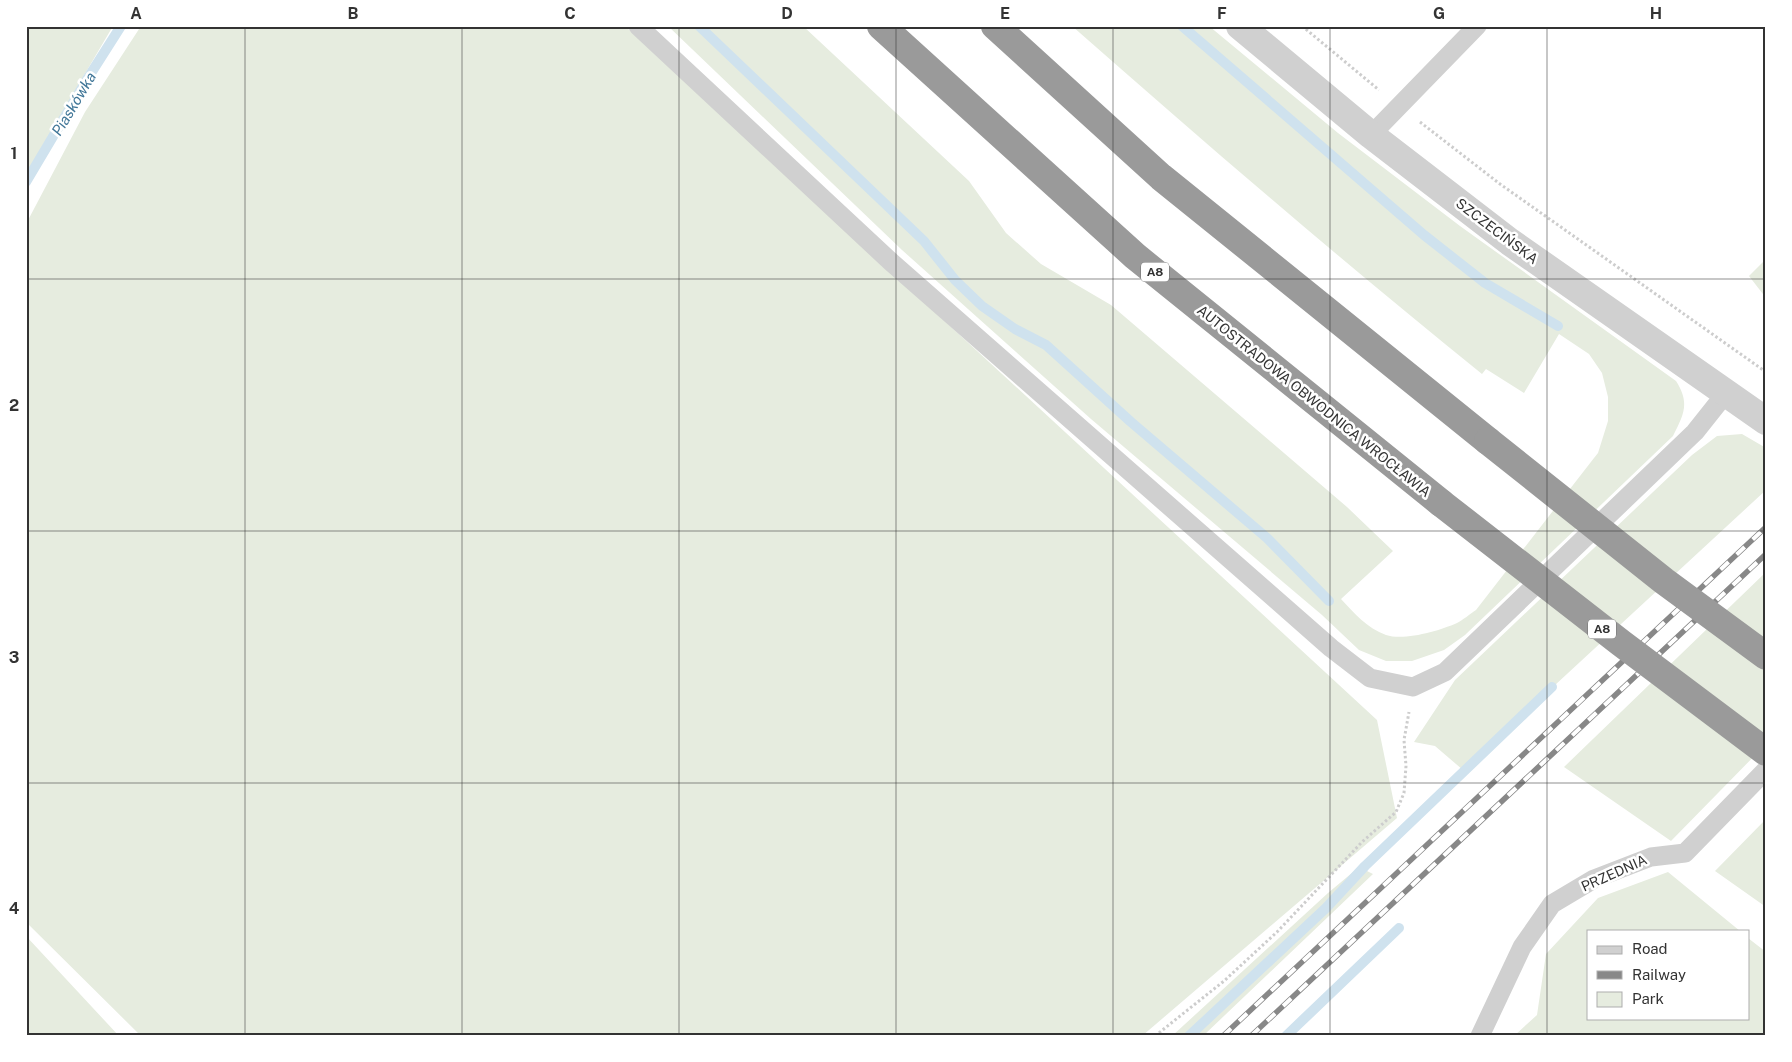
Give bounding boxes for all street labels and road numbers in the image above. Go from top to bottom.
street label: SZCZECIŃSKA [1453,194,1542,267]
road number: A8 [1141,262,1169,282]
street label: AUTOSTRADOWA OBWODNICA WROCŁAWIA [1194,302,1434,500]
road number: A8 [1588,620,1616,638]
street label: PRZEDNIA [1579,851,1649,895]

